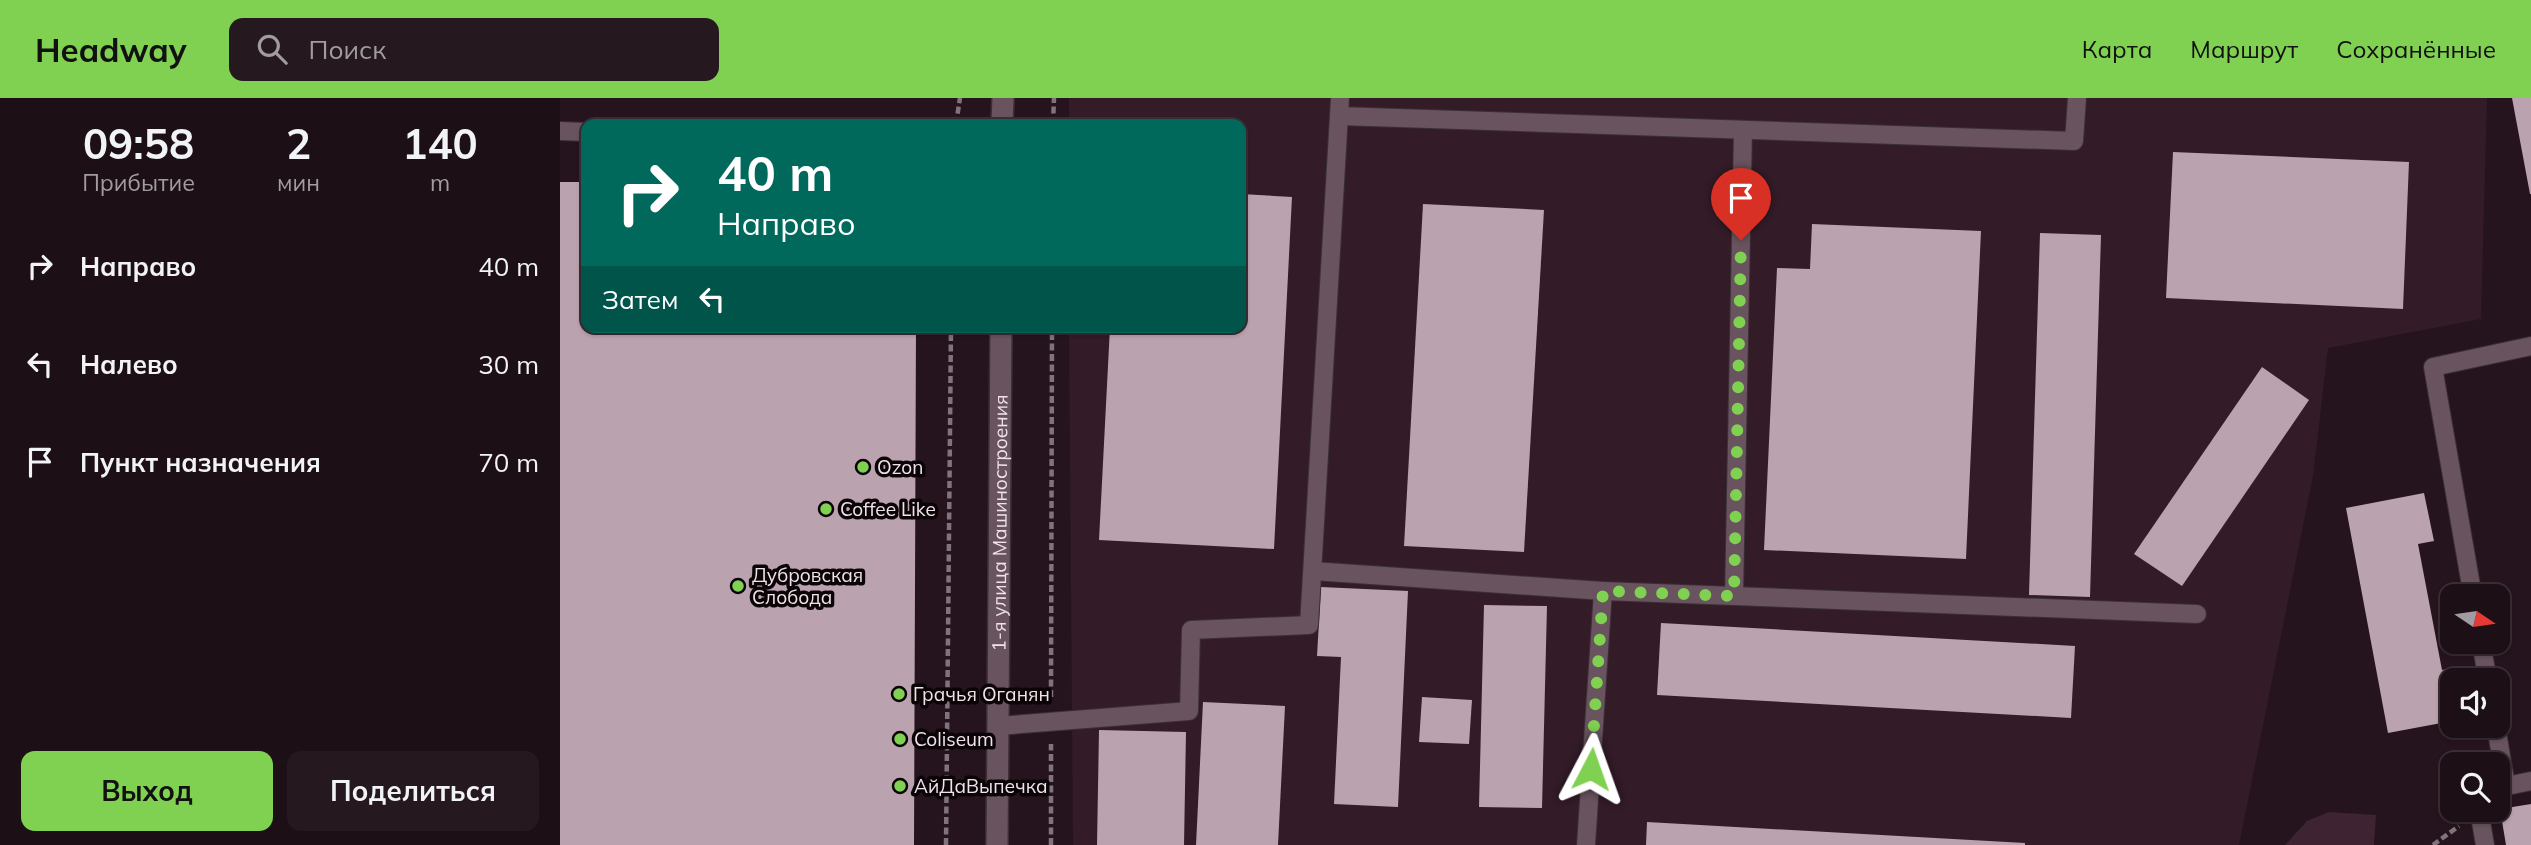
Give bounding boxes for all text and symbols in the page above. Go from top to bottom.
search box [229,18,719,81]
text: Headway [35,29,187,70]
icon: search [253,30,291,68]
text: Поиск [309,33,386,66]
text: Карта [2082,34,2152,64]
text: Маршрут [2190,34,2298,64]
text: Сохранённые [2336,34,2496,64]
text: 09:58 [83,117,194,170]
text: 2 [286,117,311,170]
text: 140 [402,117,478,170]
text: 40 m [717,142,833,203]
icon: right [602,147,693,238]
text: Прибытие [82,168,195,197]
text: мин [277,168,320,197]
text: m [430,168,450,197]
pin [1711,168,1771,240]
icon: arrive [1722,179,1760,217]
text: Направо [717,203,856,243]
icon: right [21,247,59,285]
text: Направо [80,250,196,283]
text: 40 m [478,250,539,283]
icon: left [693,280,731,318]
text: Затем [602,283,679,316]
icon: left [21,345,59,383]
text: Налево [80,348,178,381]
text: 30 m [478,348,539,381]
street label: 1-я улица Машиностроения [986,394,1012,652]
icon: arrive [21,443,59,481]
text: Пункт назначения [80,446,321,479]
text: 70 m [478,446,539,479]
place label: Ozon [877,455,923,479]
marker: Ozon [855,459,871,475]
place label: Coffee Like [840,497,936,521]
marker: Coffee Like [818,501,834,517]
place label: Дубровская Слобода [752,563,863,609]
marker: Дубровская Слобода [730,578,746,594]
north arrow [2440,584,2510,654]
map controls [2440,584,2510,822]
button: sound [2440,668,2510,738]
place label: Грачья Оганян [913,682,1050,706]
marker: Грачья Оганян [891,686,907,702]
place label: Coliseum [914,727,994,751]
marker: Coliseum [892,731,908,747]
position arrow [1554,732,1628,806]
button: Выход [21,751,273,831]
button: Поделиться [287,751,539,831]
button: search [2440,752,2510,822]
place label: АйДаВыпечка [914,774,1048,798]
marker: АйДаВыпечка [892,778,908,794]

